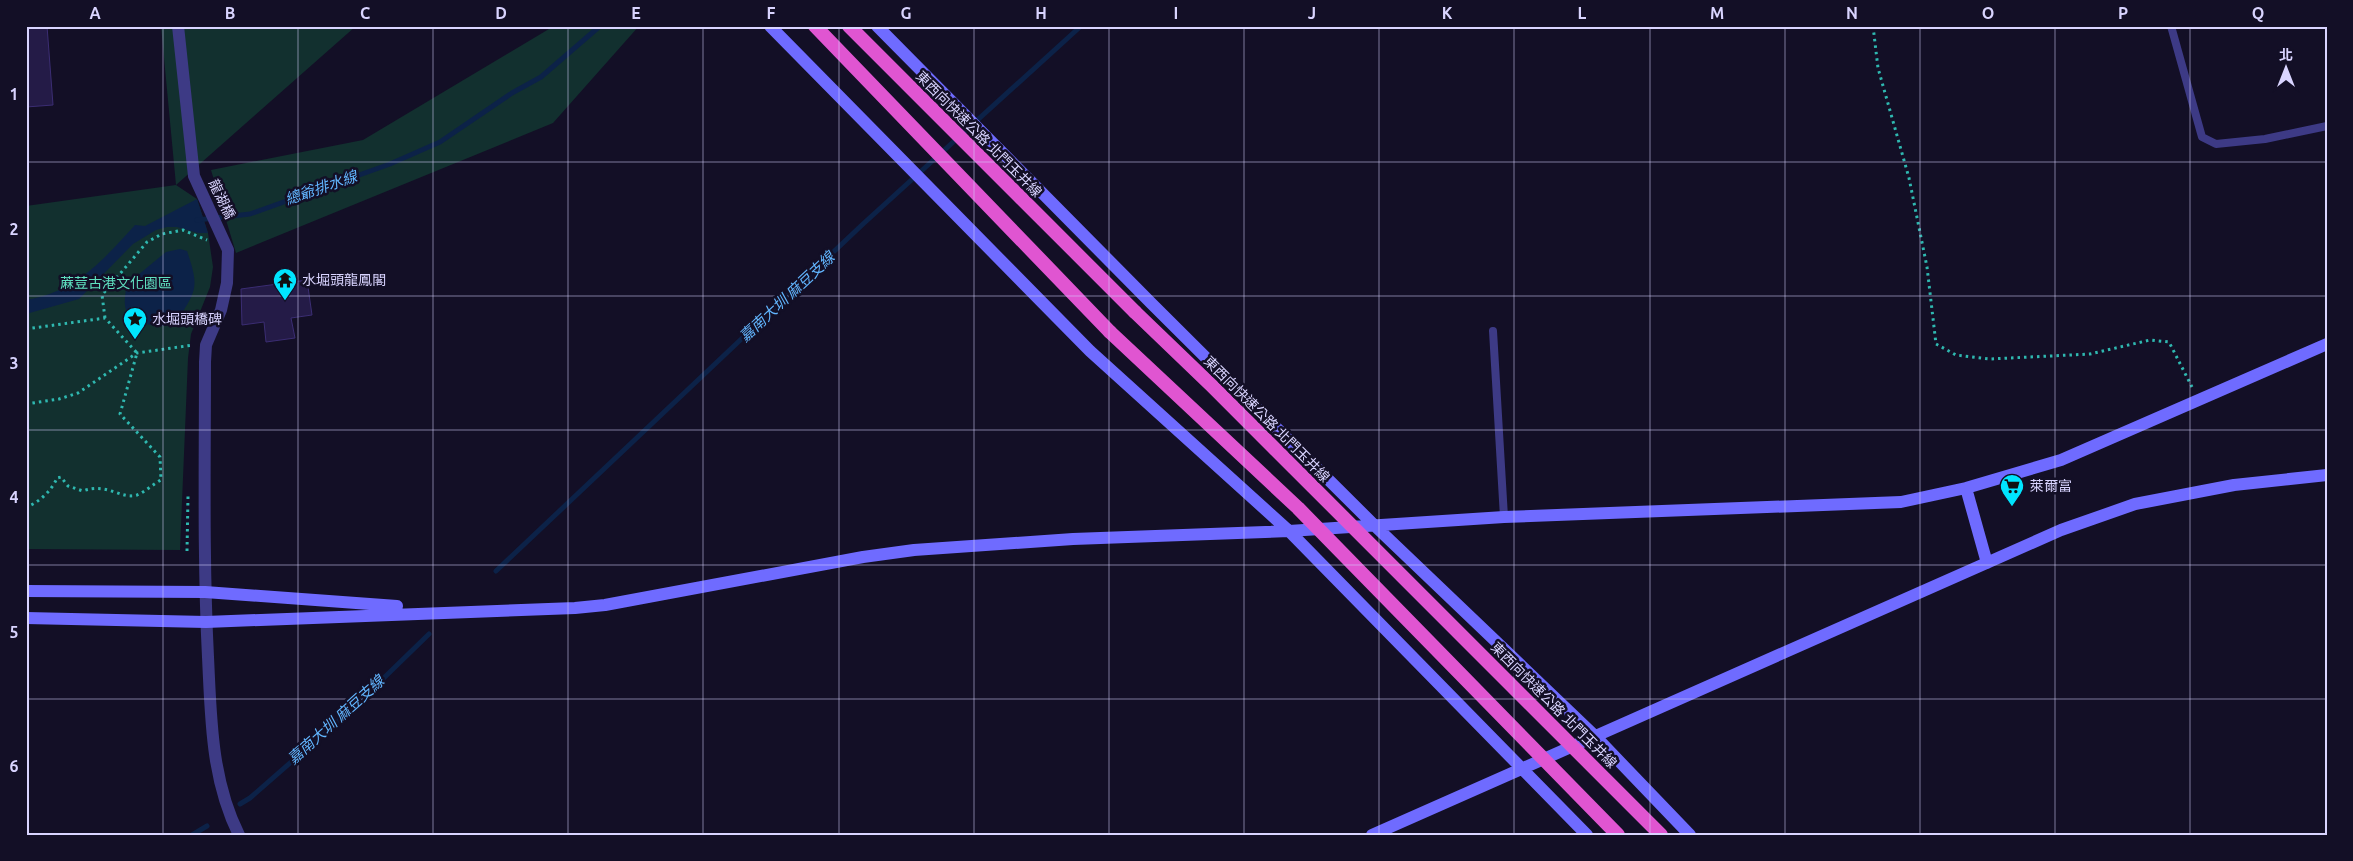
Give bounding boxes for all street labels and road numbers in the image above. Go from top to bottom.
street label: 東西向快速公路 北門玉井線 [913,68,1045,200]
street label: 龍湖橋 [206,177,238,221]
street label: 東西向快速公路 北門玉井線 [1201,353,1333,485]
street label: 東西向快速公路 北門玉井線 [1488,639,1620,771]

